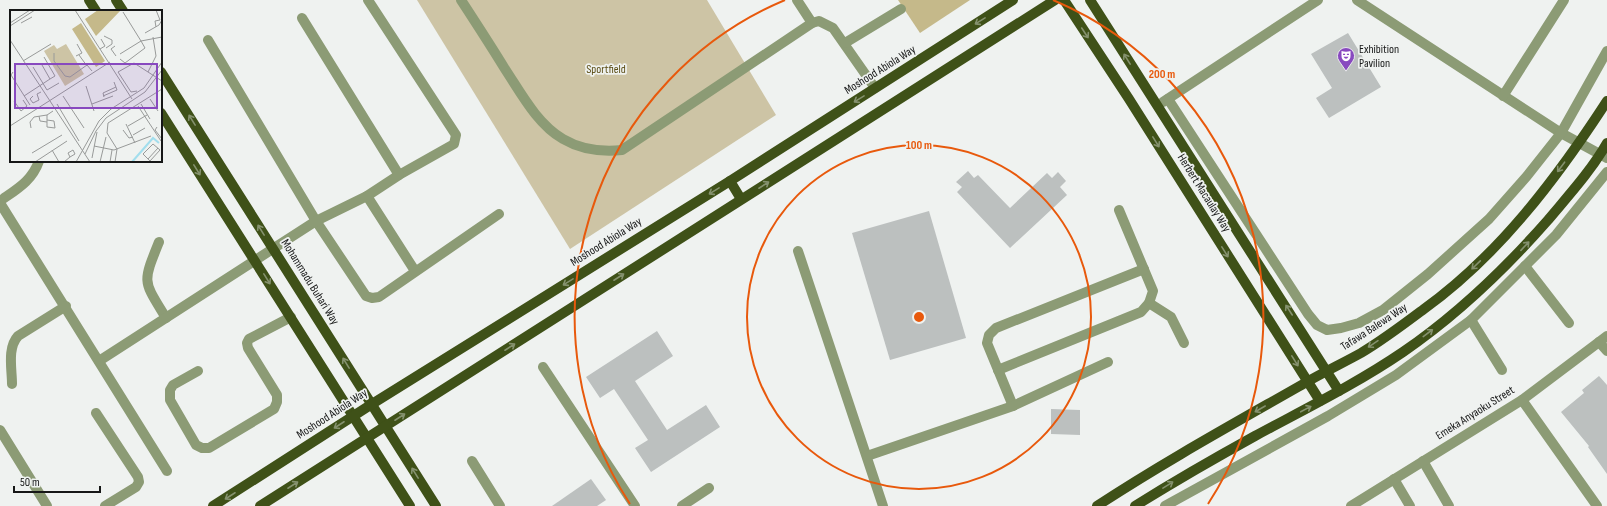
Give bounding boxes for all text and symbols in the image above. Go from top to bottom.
inset map [10,10,162,162]
one-way arrow [974,18,986,26]
one-way arrow [1081,27,1089,38]
street label: Moshood Abiola Way [842,42,919,98]
place label: Exhibition Pavilion [1359,42,1399,71]
theatre icon: Exhibition Pavilion [1336,46,1356,71]
one-way arrow [1123,54,1132,65]
park label: Sportfield [586,62,626,77]
text: 200 m [1149,67,1175,82]
one-way arrow [853,95,865,103]
one-way arrow [187,114,195,126]
one-way arrow [1152,136,1160,148]
text: 100 m [906,138,932,153]
street label: Herbert Macaulay Way [1174,151,1234,235]
one-way arrow [1557,162,1565,173]
one-way arrow [193,164,201,175]
one-way arrow [758,180,770,188]
one-way arrow [709,187,720,195]
street label: Moshood Abiola Way [568,214,645,270]
one-way arrow [257,225,265,236]
street label: Mohammadu Buhari Way [278,236,343,328]
one-way arrow [1520,241,1529,251]
one-way arrow [1222,246,1230,258]
one-way arrow [1471,260,1481,269]
one-way arrow [263,273,271,284]
one-way arrow [613,273,624,281]
one-way arrow [563,278,574,286]
street label: Tafawa Balewa Way [1338,300,1410,354]
one-way arrow [1284,304,1292,316]
centre of rings [912,310,926,324]
one-way arrow [1423,329,1434,337]
one-way arrow [1368,340,1379,348]
one-way arrow [504,343,515,351]
one-way arrow [1291,355,1299,366]
one-way arrow [341,357,349,369]
street label: Emeka Anyaoku Street [1433,383,1517,443]
street label: Moshood Abiola Way [294,385,370,442]
one-way arrow [1300,404,1312,412]
one-way arrow [1254,406,1266,414]
one-way arrow [394,413,405,421]
one-way arrow [334,421,345,429]
one-way arrow [411,467,419,479]
scale bar [14,468,100,494]
text: 50 m [20,475,40,490]
one-way arrow [287,481,298,489]
one-way arrow [1162,481,1174,489]
one-way arrow [224,491,235,500]

